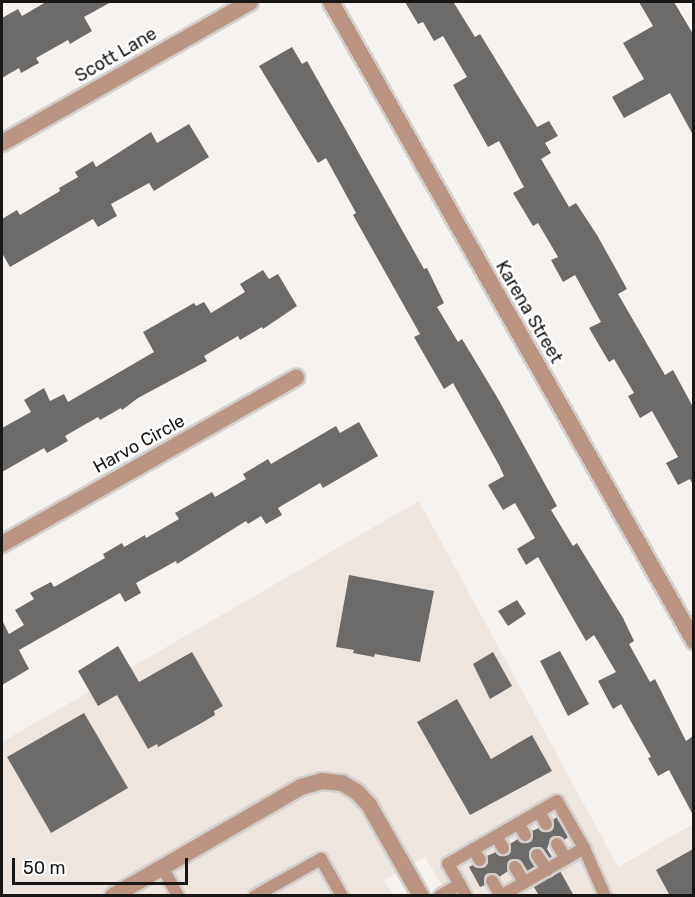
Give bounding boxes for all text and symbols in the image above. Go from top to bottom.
street label: Scott Lane [71,23,161,87]
street label: Karena Street [491,257,567,367]
street label: Harvo Circle [89,410,189,478]
scale bar [15,846,190,884]
text: 50 m [23,857,66,879]

